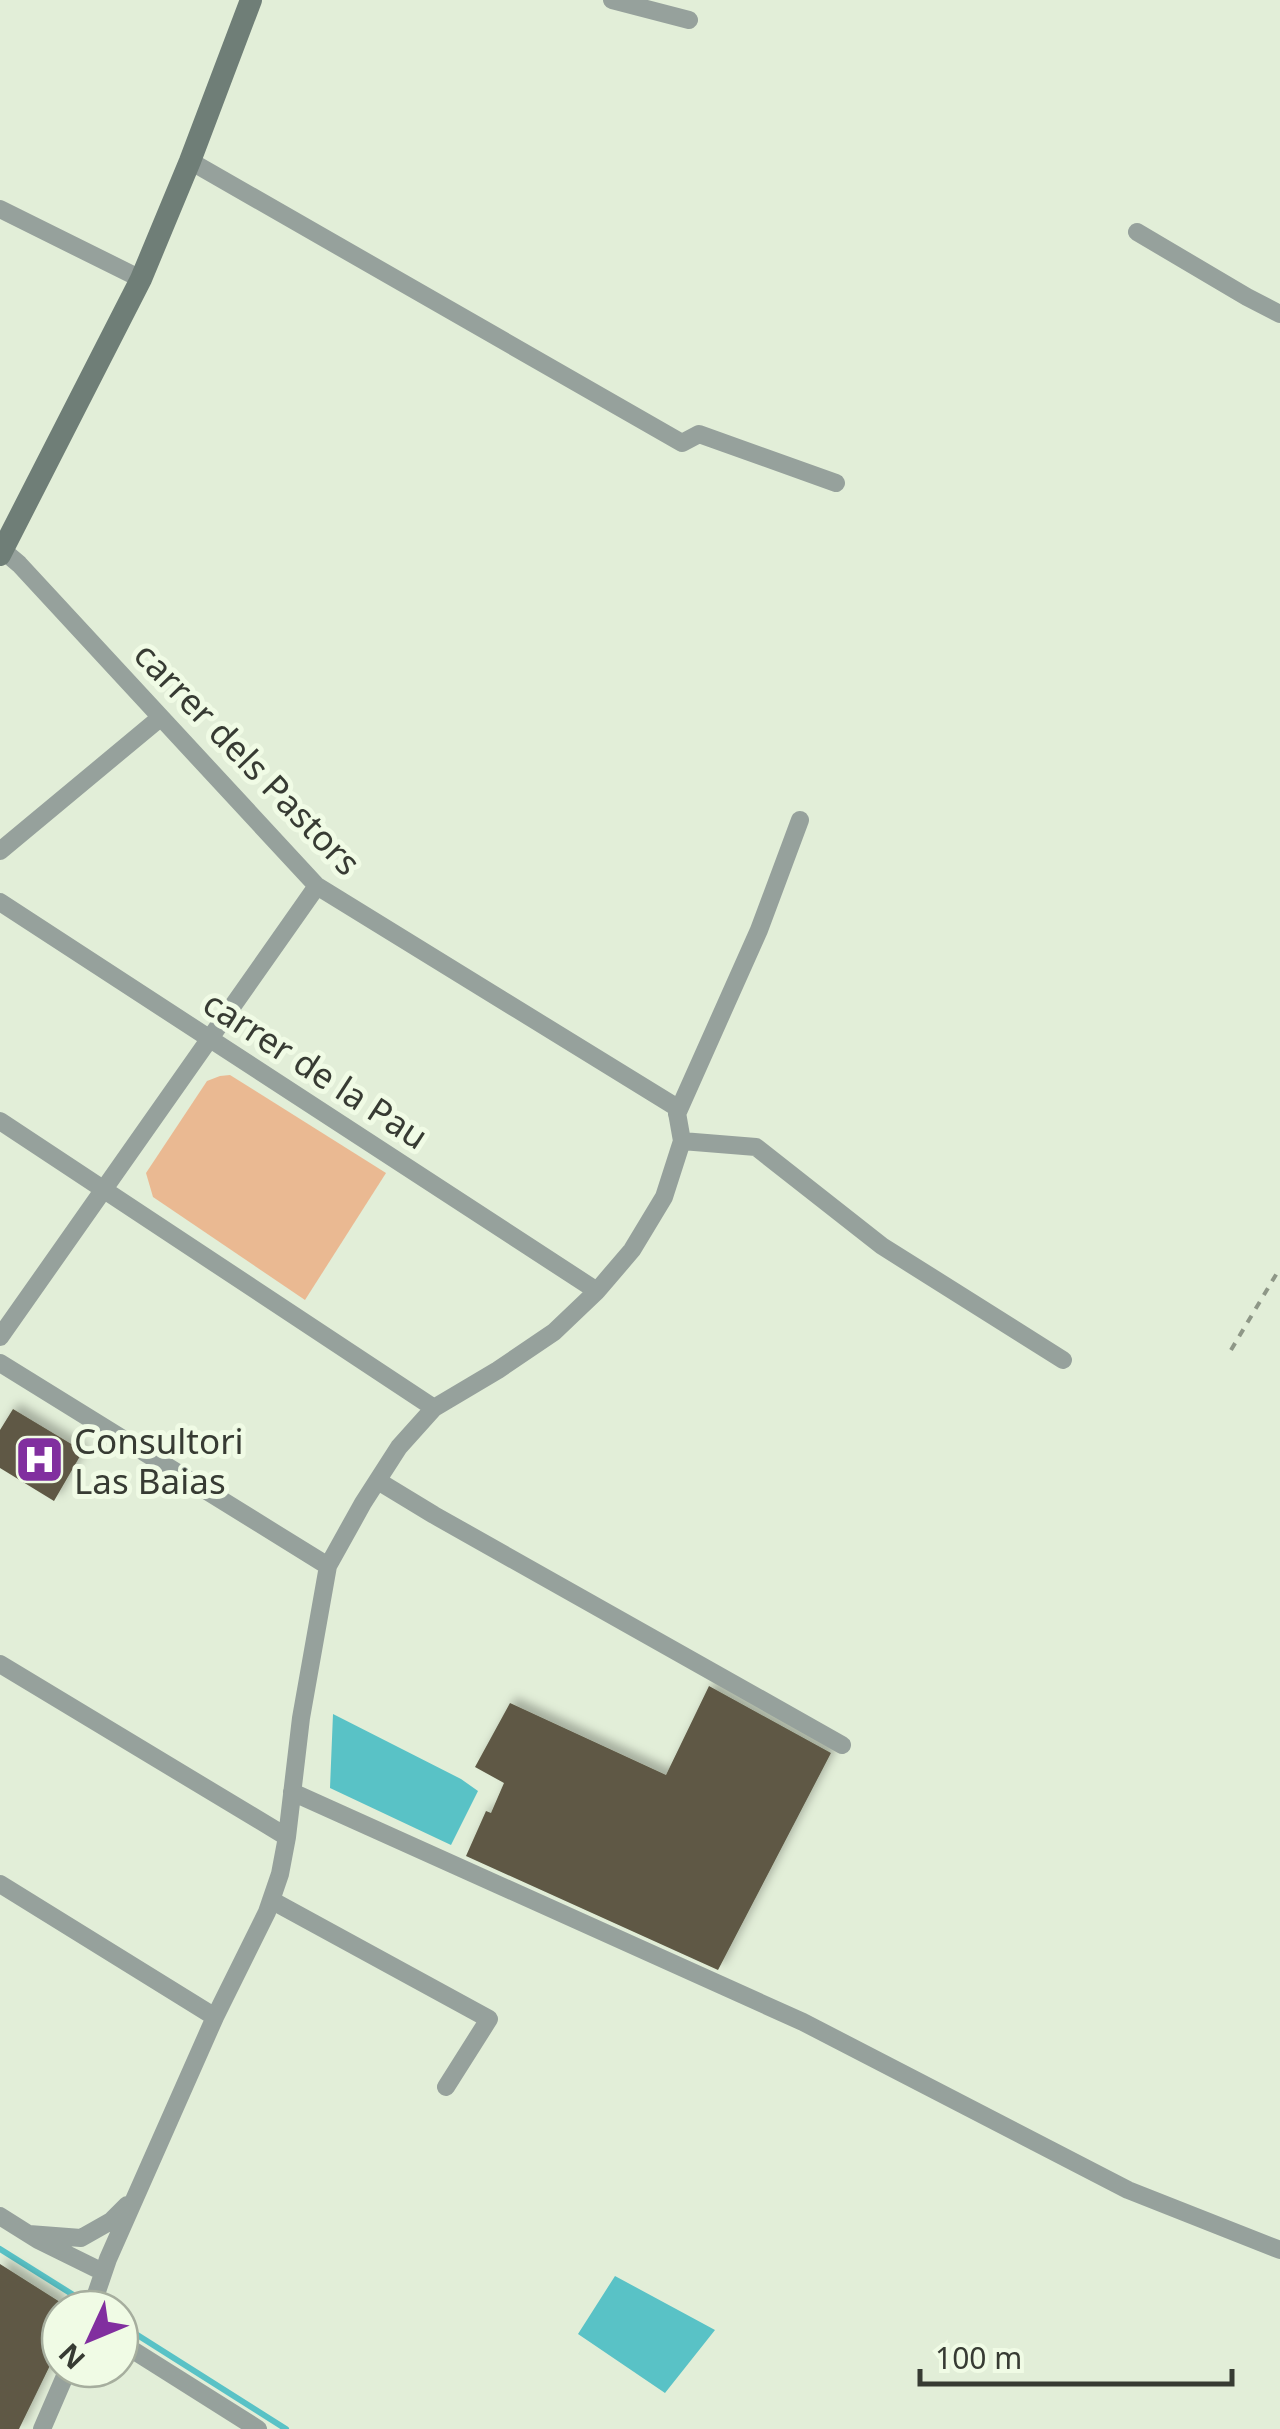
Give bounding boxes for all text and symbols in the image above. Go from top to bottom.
street label: carrer dels Pastors [125,631,371,885]
street label: carrer de la Pau [195,979,437,1159]
place label: Consultori Las Baias [74,1417,244,1504]
hospital icon: Consultori Las Baias [13,1434,65,1486]
north arrow [40,2289,140,2389]
scale bar [920,2324,1232,2386]
text: N [50,2336,93,2378]
text: 100 m [935,2337,1022,2378]

